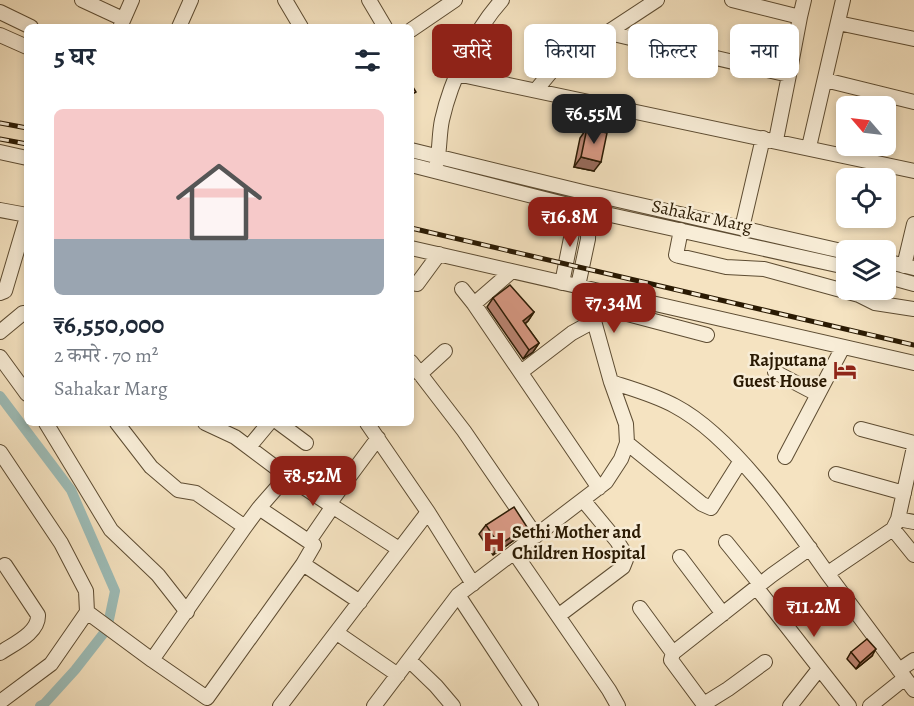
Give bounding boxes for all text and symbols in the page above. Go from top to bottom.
chip: खरीदें [432,24,512,78]
chip: किराया [524,24,616,78]
chip: फ़िल्टर [628,24,718,78]
chip: नया [730,24,799,78]
text: 5 घर [54,39,95,74]
icon: filters [351,44,384,77]
pin: ₹6.55M [545,94,643,145]
north arrow [836,96,896,156]
map controls [836,96,896,300]
text: ₹6.55M [566,100,622,127]
icon: home [165,148,273,256]
button: locate [836,168,896,228]
street label: Sahakar Marg [649,194,755,238]
pin: ₹16.8M [521,197,619,248]
text: ₹16.8M [542,203,598,230]
button: layers [836,240,896,300]
pin: ₹7.34M [565,283,663,334]
text: ₹7.34M [586,289,642,316]
text: ₹6,550,000 [54,307,164,342]
text: 2 कमरे · 70 m² [54,342,158,369]
place label: Rajputana Guest House [733,348,827,393]
hotel icon: Rajputana Guest House [832,357,858,383]
text: Sahakar Marg [54,375,168,402]
pin: ₹8.52M [264,456,362,507]
text: ₹8.52M [284,462,342,489]
place label: Sethi Mother and Children Hospital [512,520,646,565]
hospital icon: Sethi Mother and Children Hospital [481,529,507,555]
pin: ₹11.2M [765,587,863,638]
text: ₹11.2M [787,593,841,620]

